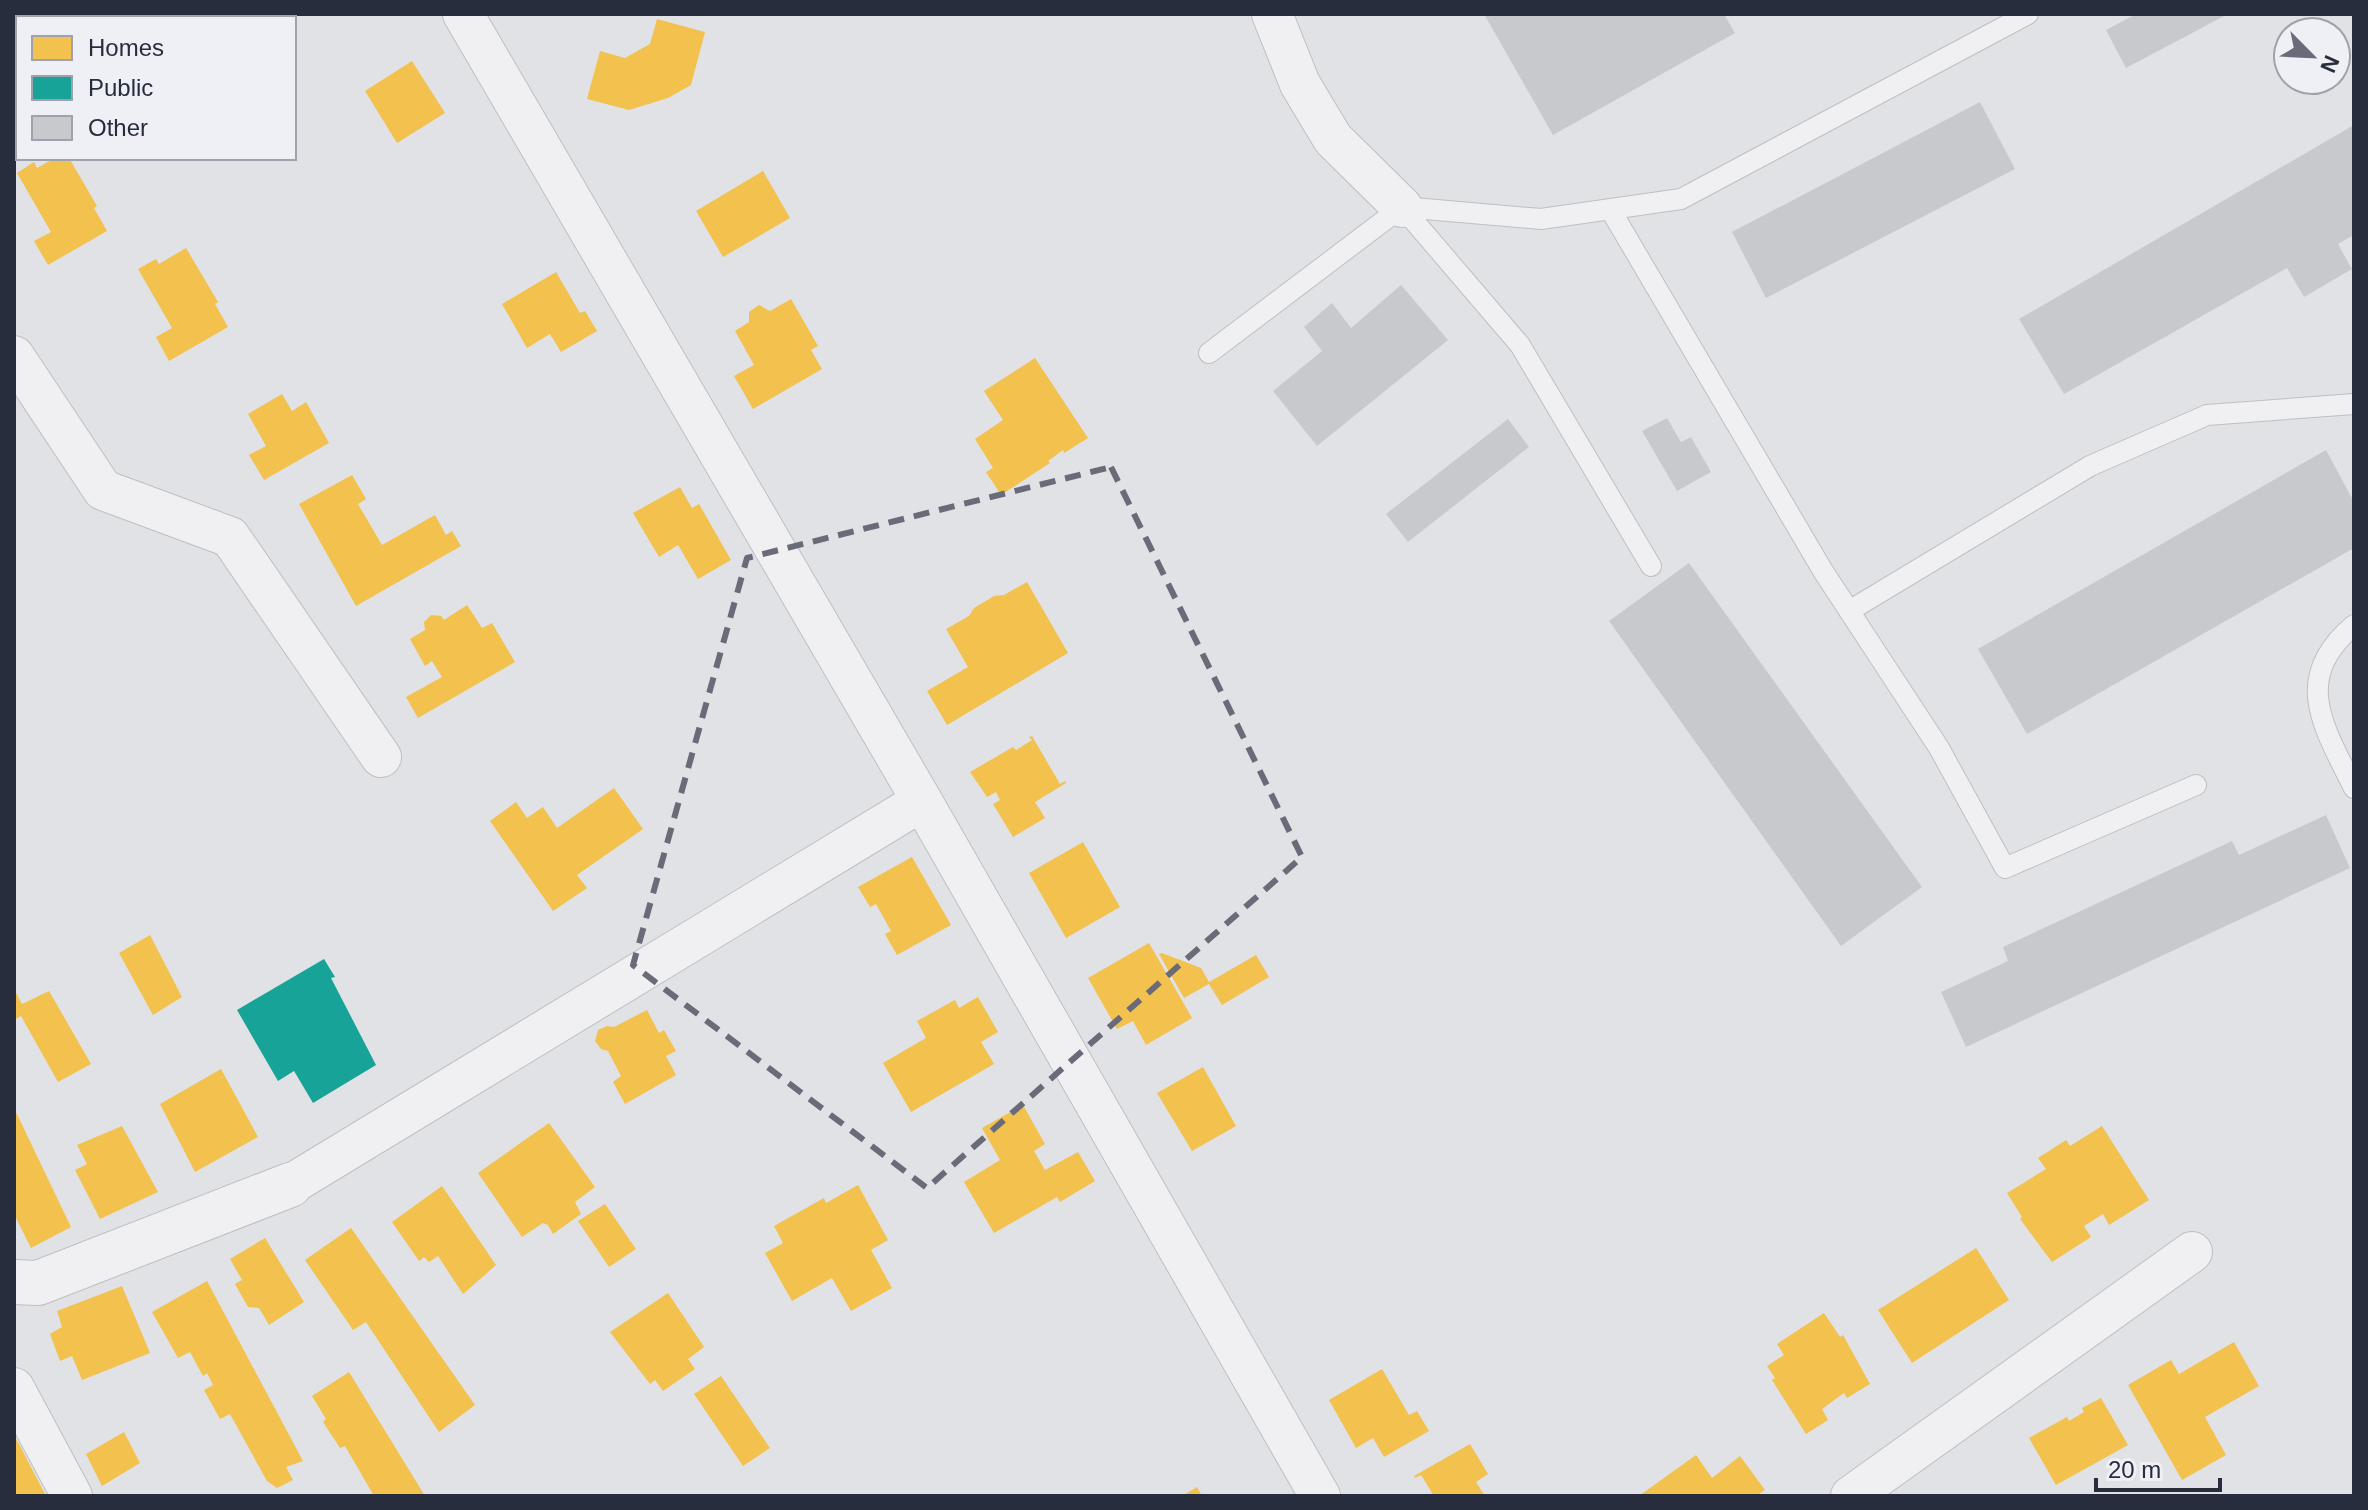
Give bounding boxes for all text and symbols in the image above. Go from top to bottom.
legend [16,16,296,160]
north arrow [2272,16,2352,96]
text: Homes [88,34,164,61]
text: N [2315,52,2344,76]
text: Public [88,74,153,101]
text: Other [88,114,148,141]
scale bar [2096,1442,2220,1492]
text: 20 m [2108,1456,2161,1483]

